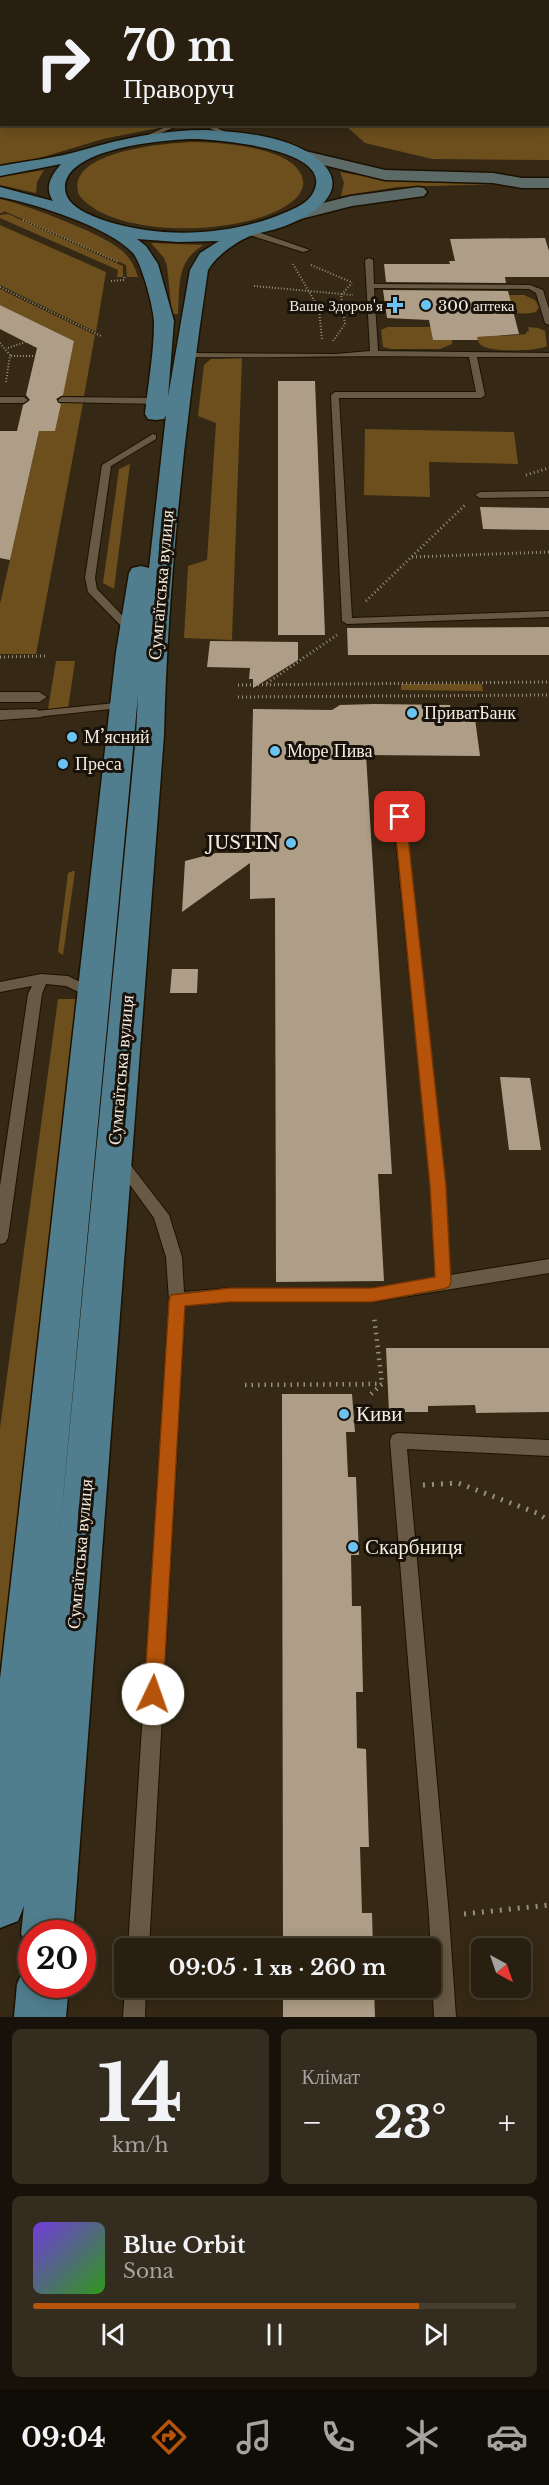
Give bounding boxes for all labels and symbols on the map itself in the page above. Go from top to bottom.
place label: Ваше Здоров'я [289,296,383,315]
place label: 300 аптека [438,296,515,315]
marker: Ваше Здоров'я [388,298,402,312]
marker: 300 аптека [419,298,433,312]
street label: Сумгаїтська вулиця [143,509,179,661]
place label: ПриватБанк [424,702,516,724]
marker: ПриватБанк [405,706,419,720]
place label: М’ясний [84,726,150,748]
marker: М’ясний [65,730,79,744]
place label: Море Пива [287,740,373,762]
marker: Море Пива [268,744,282,758]
place label: Преса [75,753,122,775]
marker: Преса [56,757,70,771]
pin [374,791,425,842]
place label: JUSTIN [205,832,279,854]
marker: JUSTIN [284,836,298,850]
street label: Сумгаїтська вулиця [103,994,139,1146]
place label: Киви [356,1401,402,1427]
marker: Киви [337,1407,351,1421]
street label: Сумгаїтська вулиця [62,1478,98,1630]
place label: Скарбниця [365,1534,463,1560]
marker: Скарбниця [346,1540,360,1554]
position arrow [121,1662,185,1726]
speed limit sign: 20 [18,1920,96,1998]
north arrow [471,1938,531,1998]

